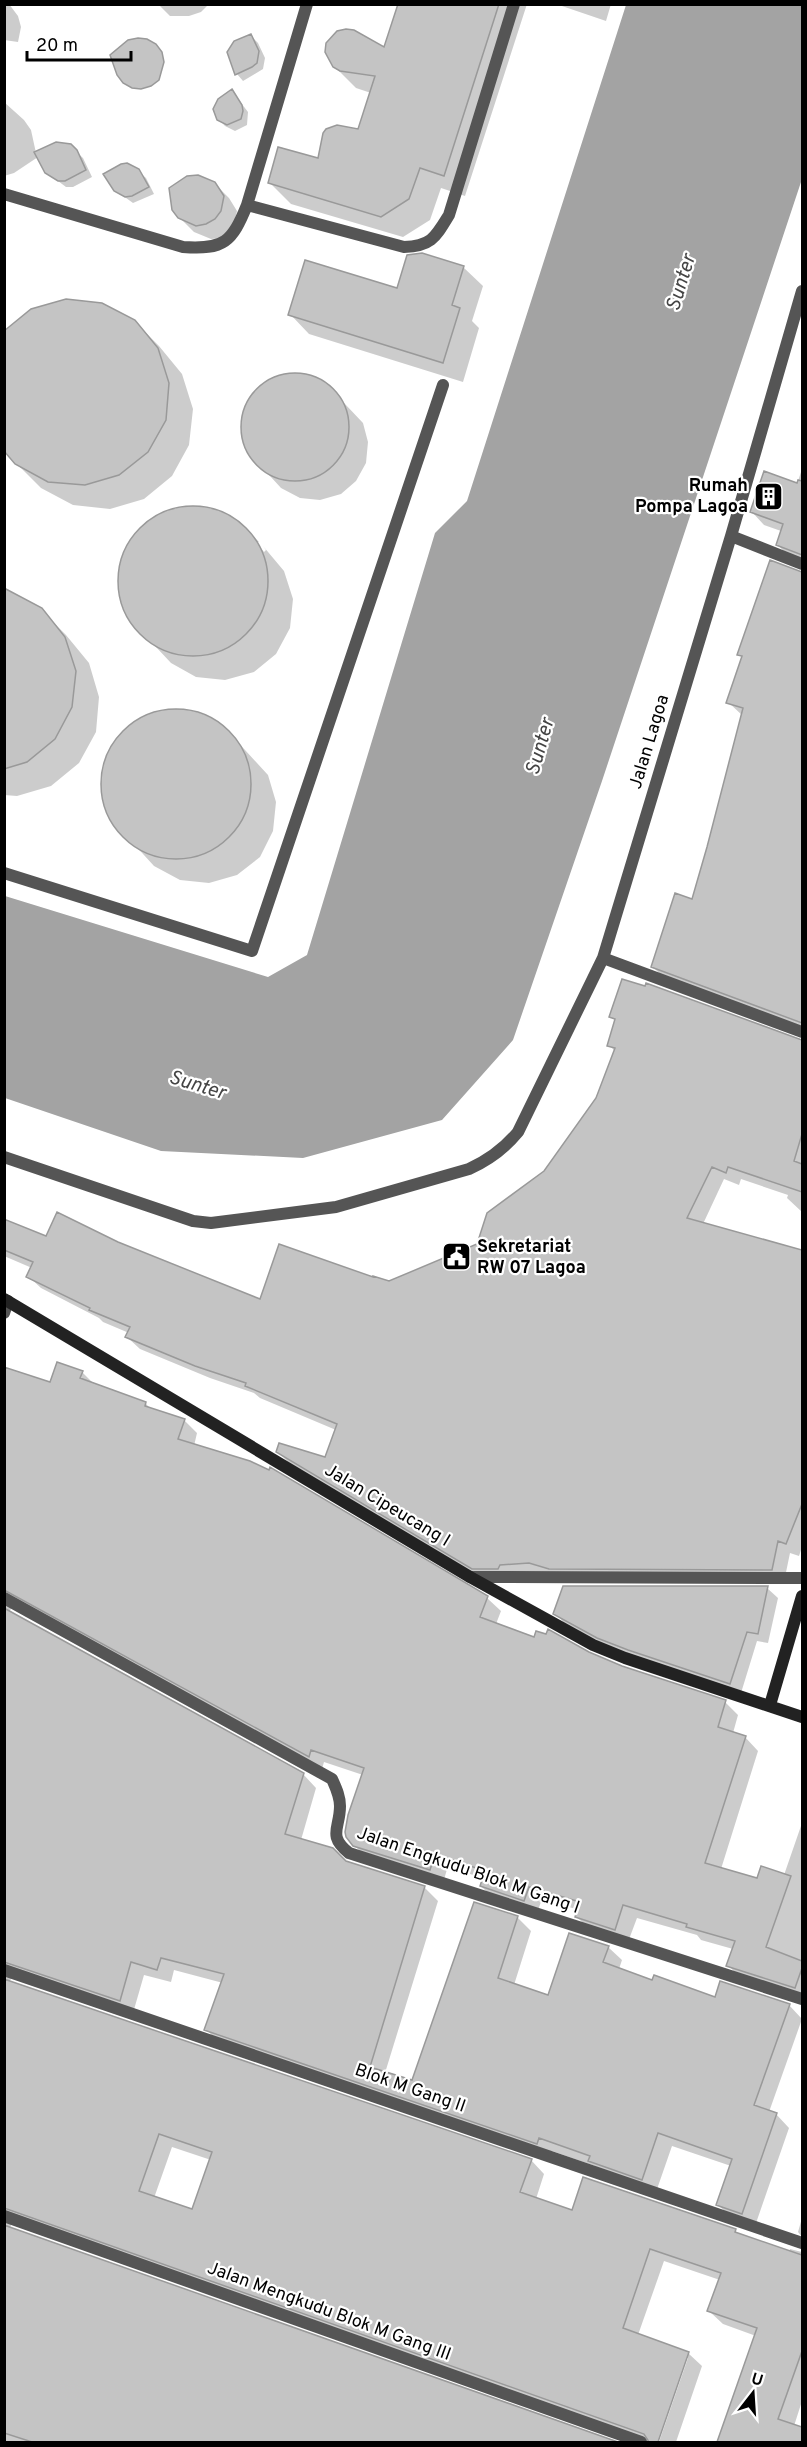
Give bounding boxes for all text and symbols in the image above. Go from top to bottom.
scale bar [27,24,130,62]
text: 20 m [36,35,78,58]
water label: Sunter [661,250,703,315]
place label: Rumah Pompa Lagoa [635,475,748,519]
building icon: Rumah Pompa Lagoa [753,480,785,512]
street label: Jalan Lagoa [625,692,675,792]
water label: Sunter [521,714,562,778]
water label: Sunter [165,1065,230,1107]
place label: Sekretariat RW 07 Lagoa [477,1236,586,1280]
public building icon: Sekretariat RW 07 Lagoa [440,1241,472,1273]
street label: Jalan Cipeucang I [320,1459,454,1553]
street label: Jalan Engkudu Blok M Gang I [354,1822,582,1920]
street label: Blok M Gang II [351,2059,469,2119]
street label: Jalan Mengkudu Blok M Gang III [204,2257,454,2367]
north arrow [723,2363,783,2423]
text: U [748,2369,765,2392]

